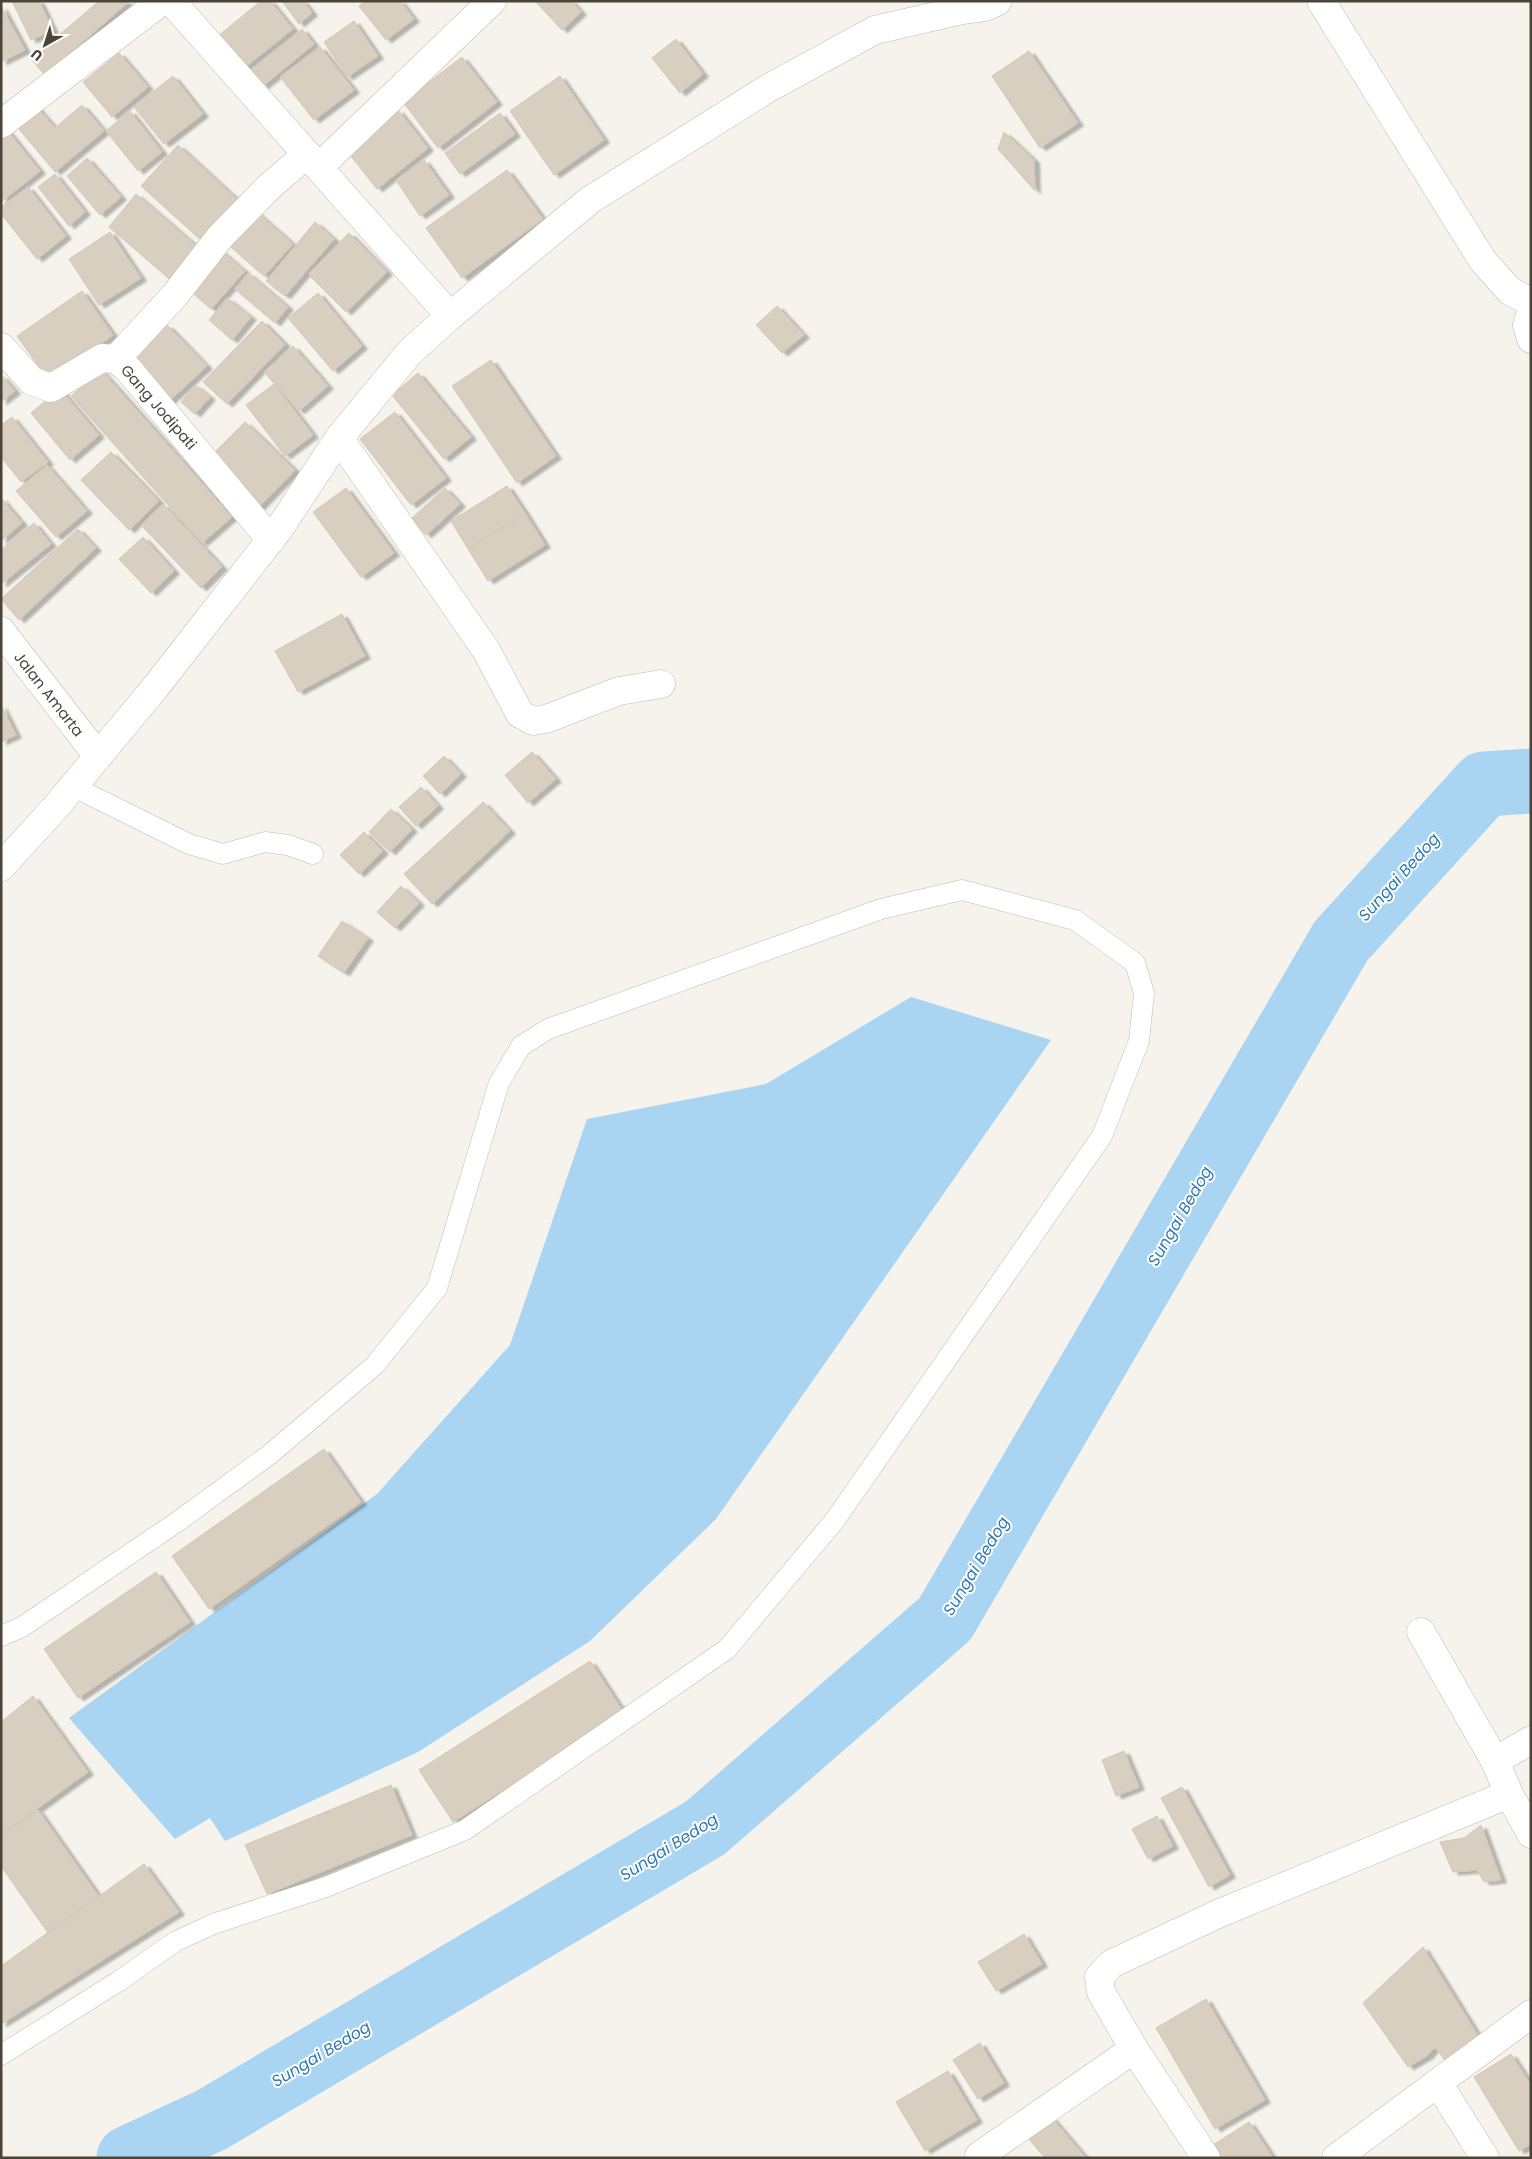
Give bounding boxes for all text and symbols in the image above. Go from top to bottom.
north arrow [20,20,70,70]
text: U [27,44,47,66]
street label: Gang Jodipati [116,360,202,454]
street label: Jalan Amarta [9,647,89,741]
water label: Sungai Bedog [1353,828,1445,926]
water label: Sungai Bedog [1142,1162,1218,1270]
water label: Sungai Bedog [937,1512,1015,1620]
water label: Sungai Bedog [616,1808,723,1886]
water label: Sungai Bedog [267,2015,375,2093]

